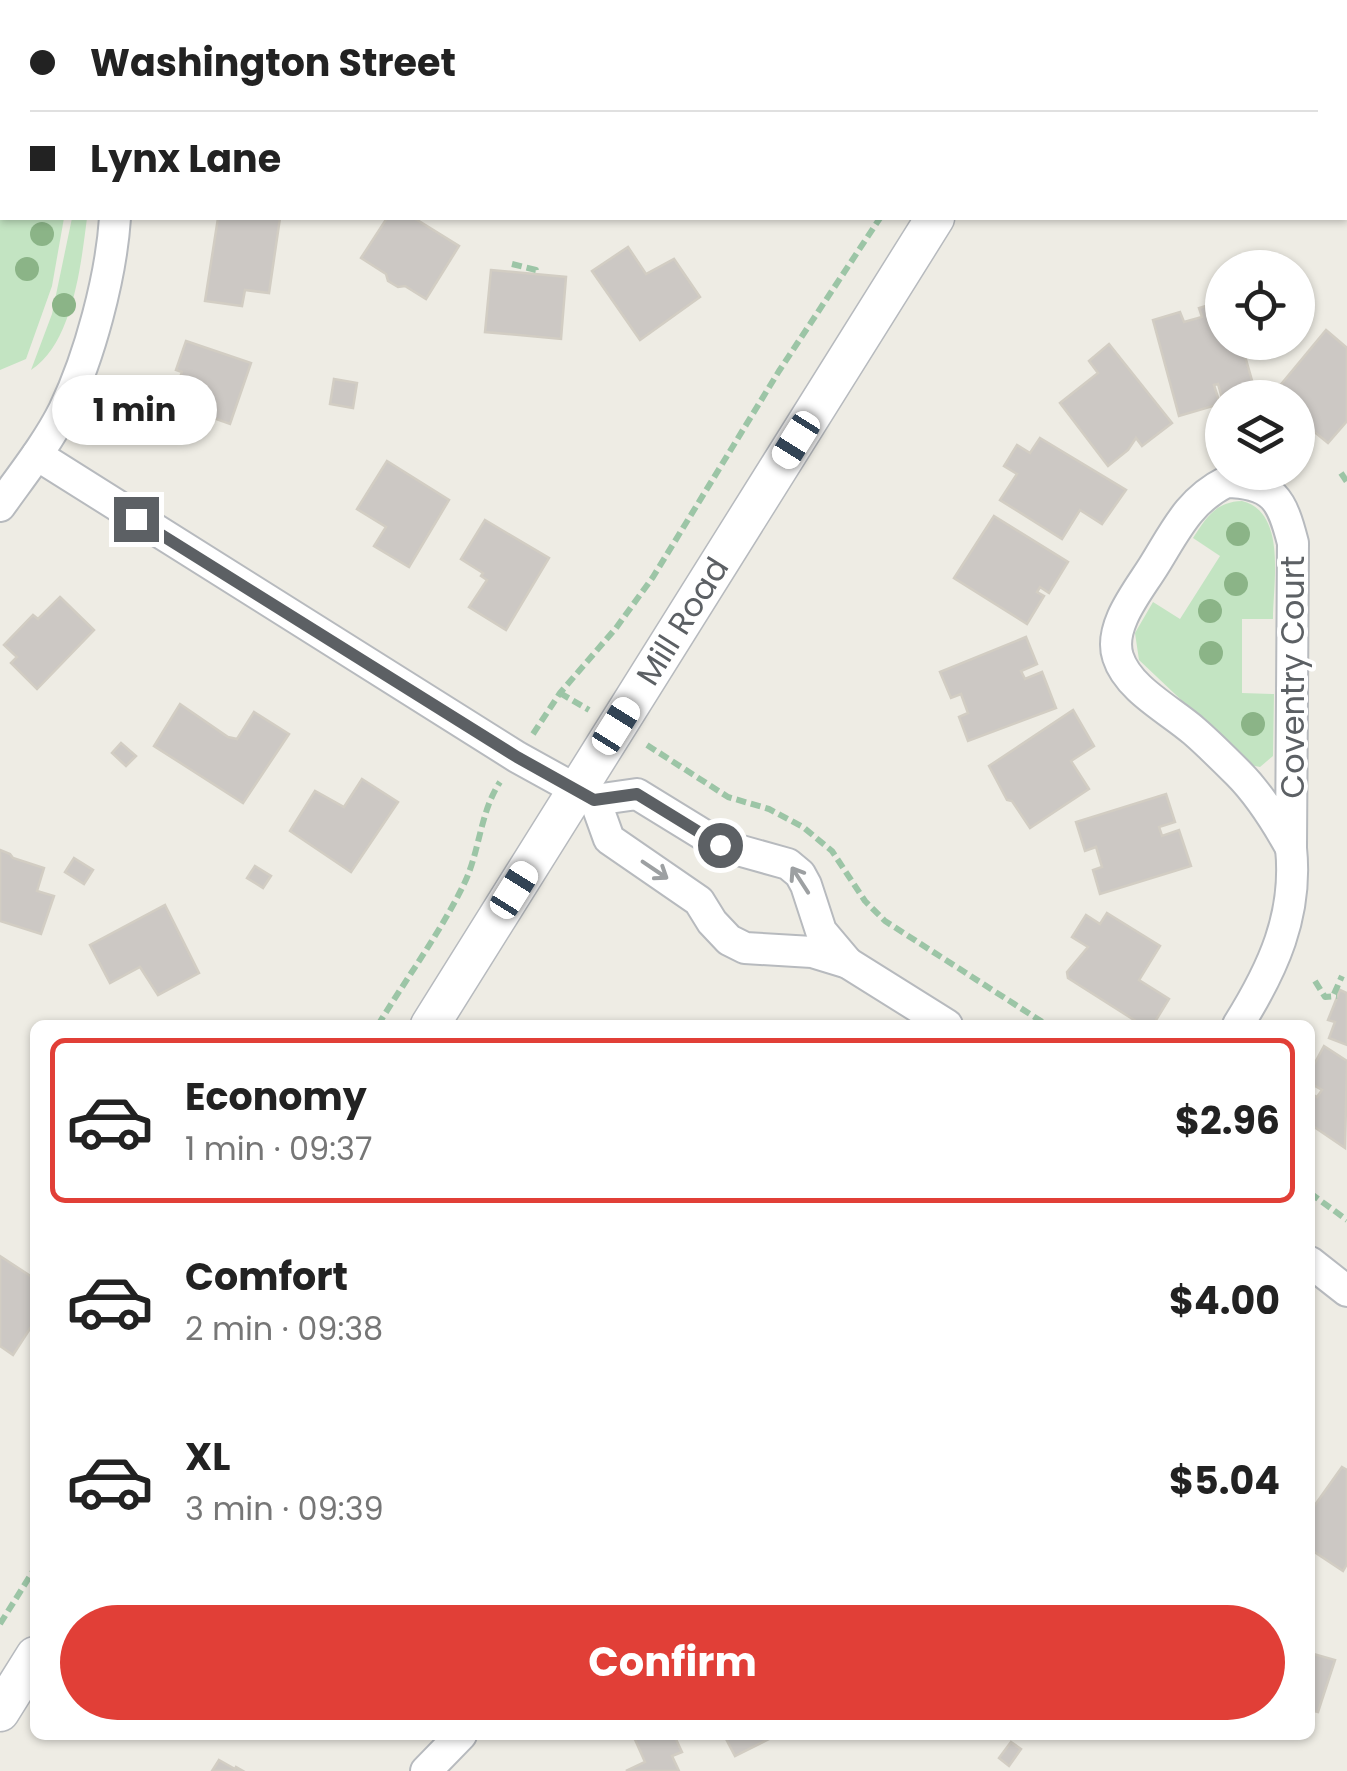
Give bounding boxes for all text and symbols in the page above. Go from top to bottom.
text: Washington Street [90,36,456,89]
text: Lynx Lane [90,132,281,185]
map controls [1205,250,1315,490]
button: locate [1205,250,1315,360]
callout: 1 min [54,374,218,444]
button: layers [1205,380,1315,490]
text: 1 min [93,387,176,432]
car [767,407,825,473]
route end [114,497,159,542]
street label: Mill Road [625,548,739,694]
street label: Coventry Court [1270,556,1315,798]
car [587,693,645,759]
route start [698,823,743,868]
car [485,857,543,923]
one-way arrow [641,859,669,880]
one-way arrow [789,867,810,894]
text: Economy [185,1070,367,1123]
icon: car [65,1076,155,1166]
text: $2.96 [1175,1094,1280,1147]
text: 1 min · 09:37 [185,1126,372,1171]
text: Comfort [185,1250,348,1303]
icon: car [65,1256,155,1346]
text: $4.00 [1169,1274,1280,1327]
text: 2 min · 09:38 [185,1306,383,1351]
text: XL [185,1430,230,1483]
icon: car [65,1436,155,1526]
text: $5.04 [1169,1454,1280,1507]
text: 3 min · 09:39 [185,1486,384,1531]
button: Confirm [60,1605,1285,1720]

